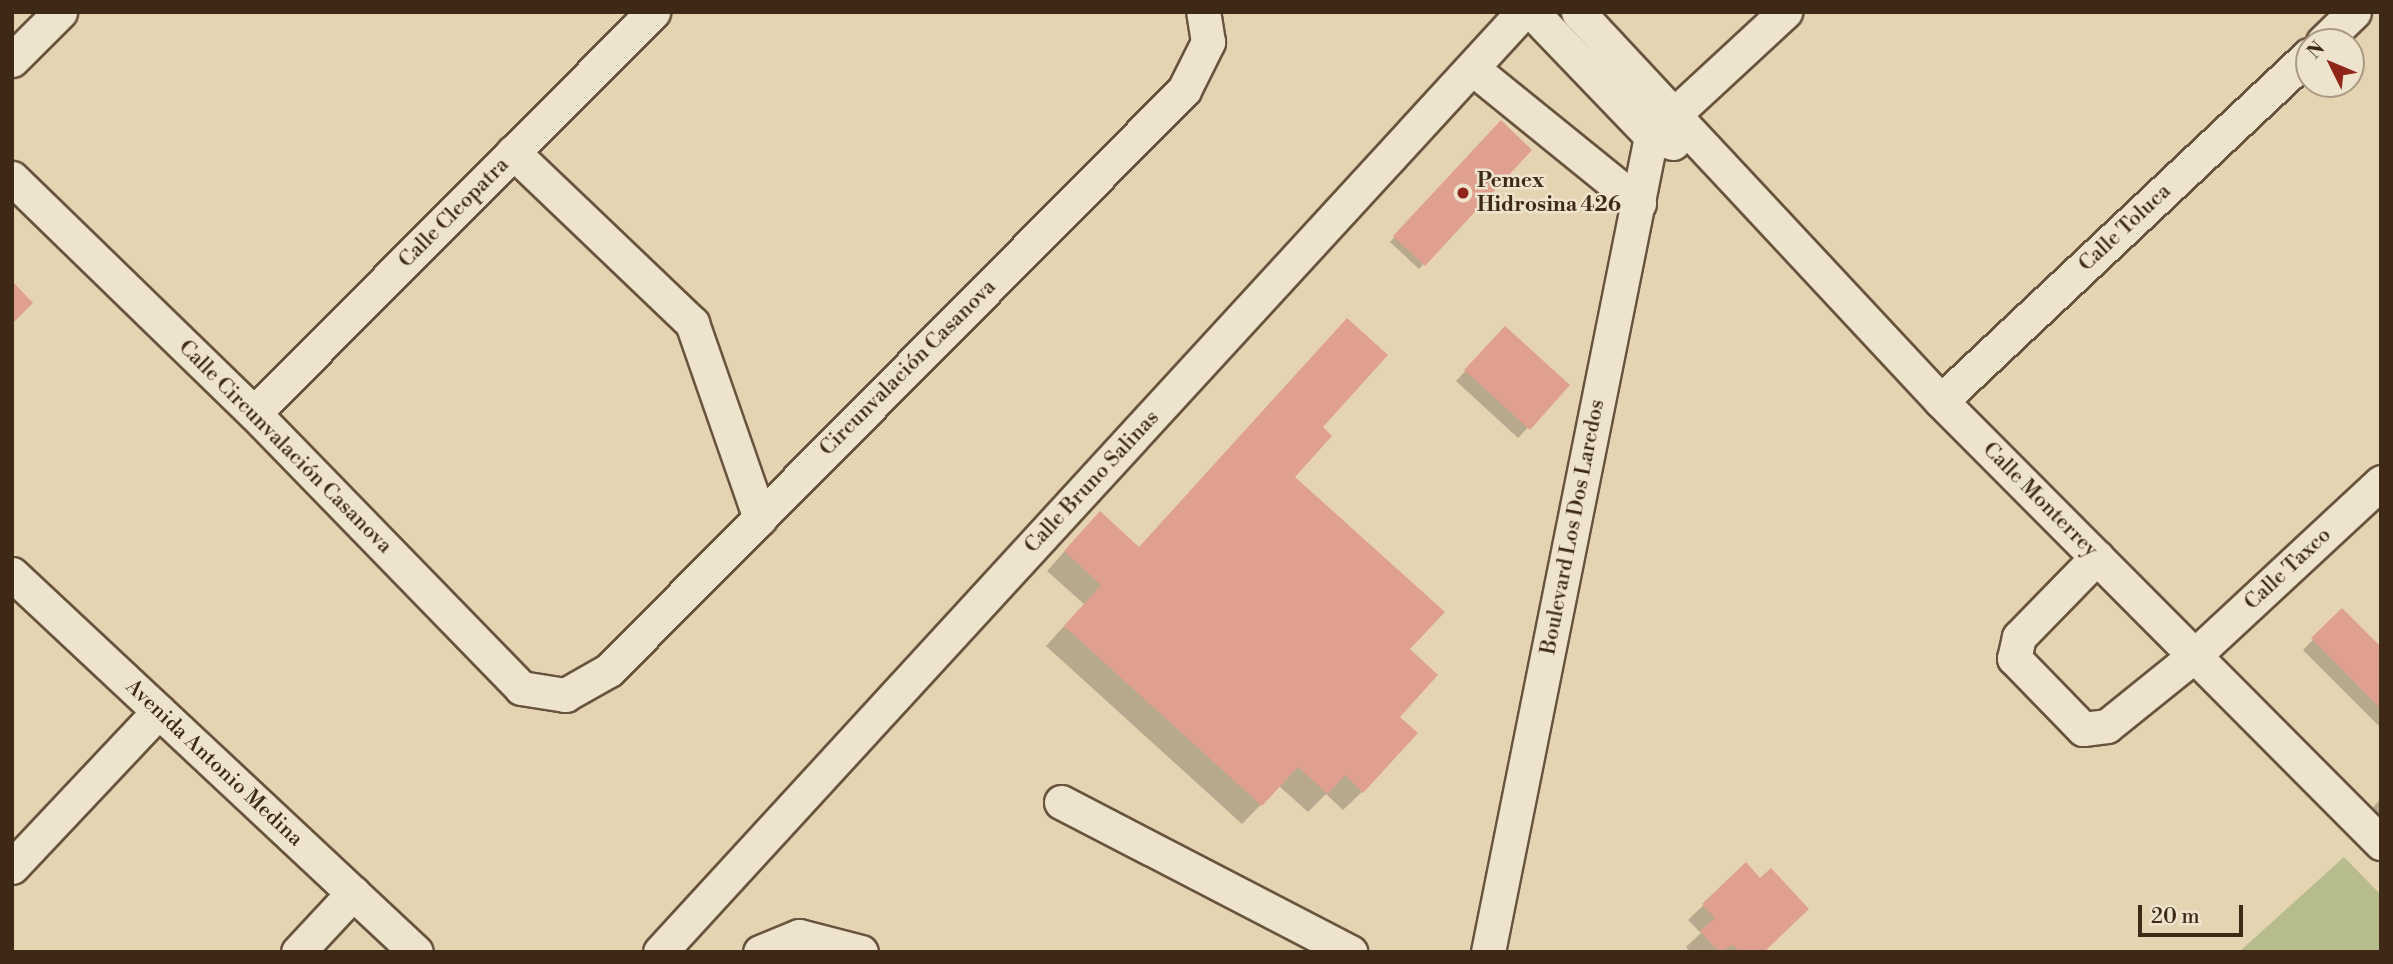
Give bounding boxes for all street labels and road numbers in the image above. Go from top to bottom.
street label: Calle Cleopatra [394,153,514,273]
street label: Calle Toluca [2074,179,2176,277]
street label: Circunvalación Casanova [815,275,1001,461]
street label: Calle Circunvalación Casanova [173,335,397,559]
street label: Boulevard Los Dos Laredos [1536,397,1610,657]
street label: Calle Bruno Salinas [1019,406,1165,558]
street label: Calle Monterrey [1977,437,2103,563]
street label: Calle Taxco [2240,523,2336,615]
street label: Avenida Antonio Medina [120,674,308,852]

